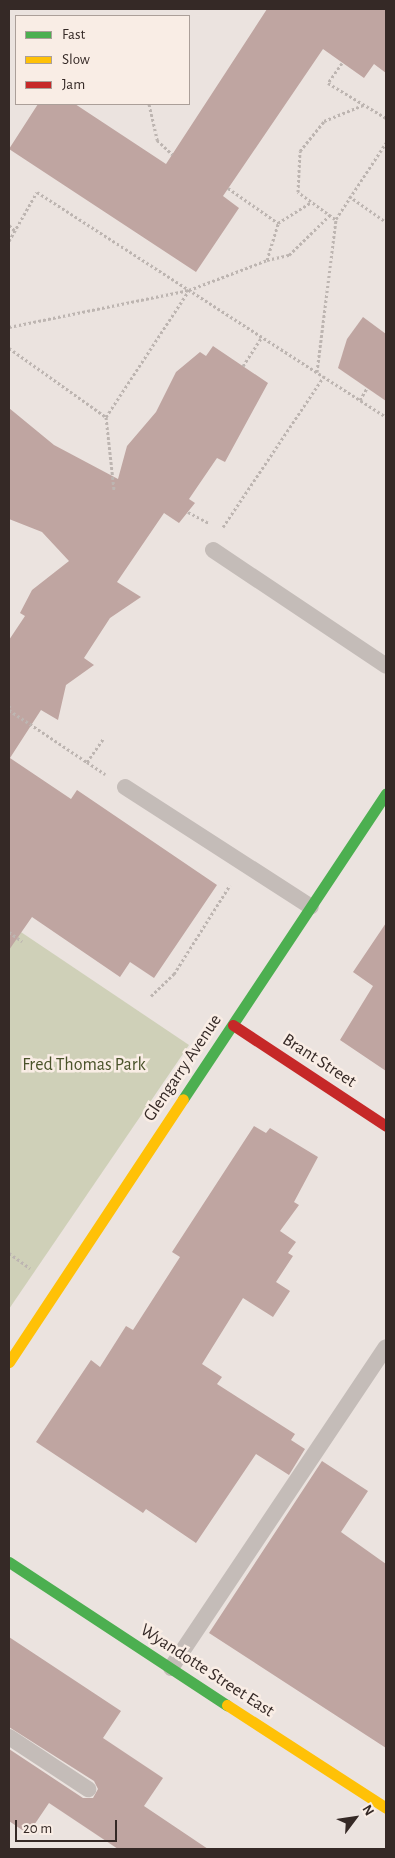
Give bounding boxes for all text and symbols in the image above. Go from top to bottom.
legend [15,15,190,105]
text: Fast [62,27,85,42]
text: Slow [62,52,90,67]
text: Jam [62,77,85,92]
street label: Glengarry Avenue [139,1010,227,1126]
street label: Brant Street [278,1029,360,1093]
park label: Fred Thomas Park [22,1054,146,1076]
street label: Wyandotte Street East [136,1620,278,1722]
north arrow [330,1793,380,1843]
text: N [359,1802,376,1818]
scale bar [18,1810,120,1842]
text: 20 m [23,1821,52,1836]

